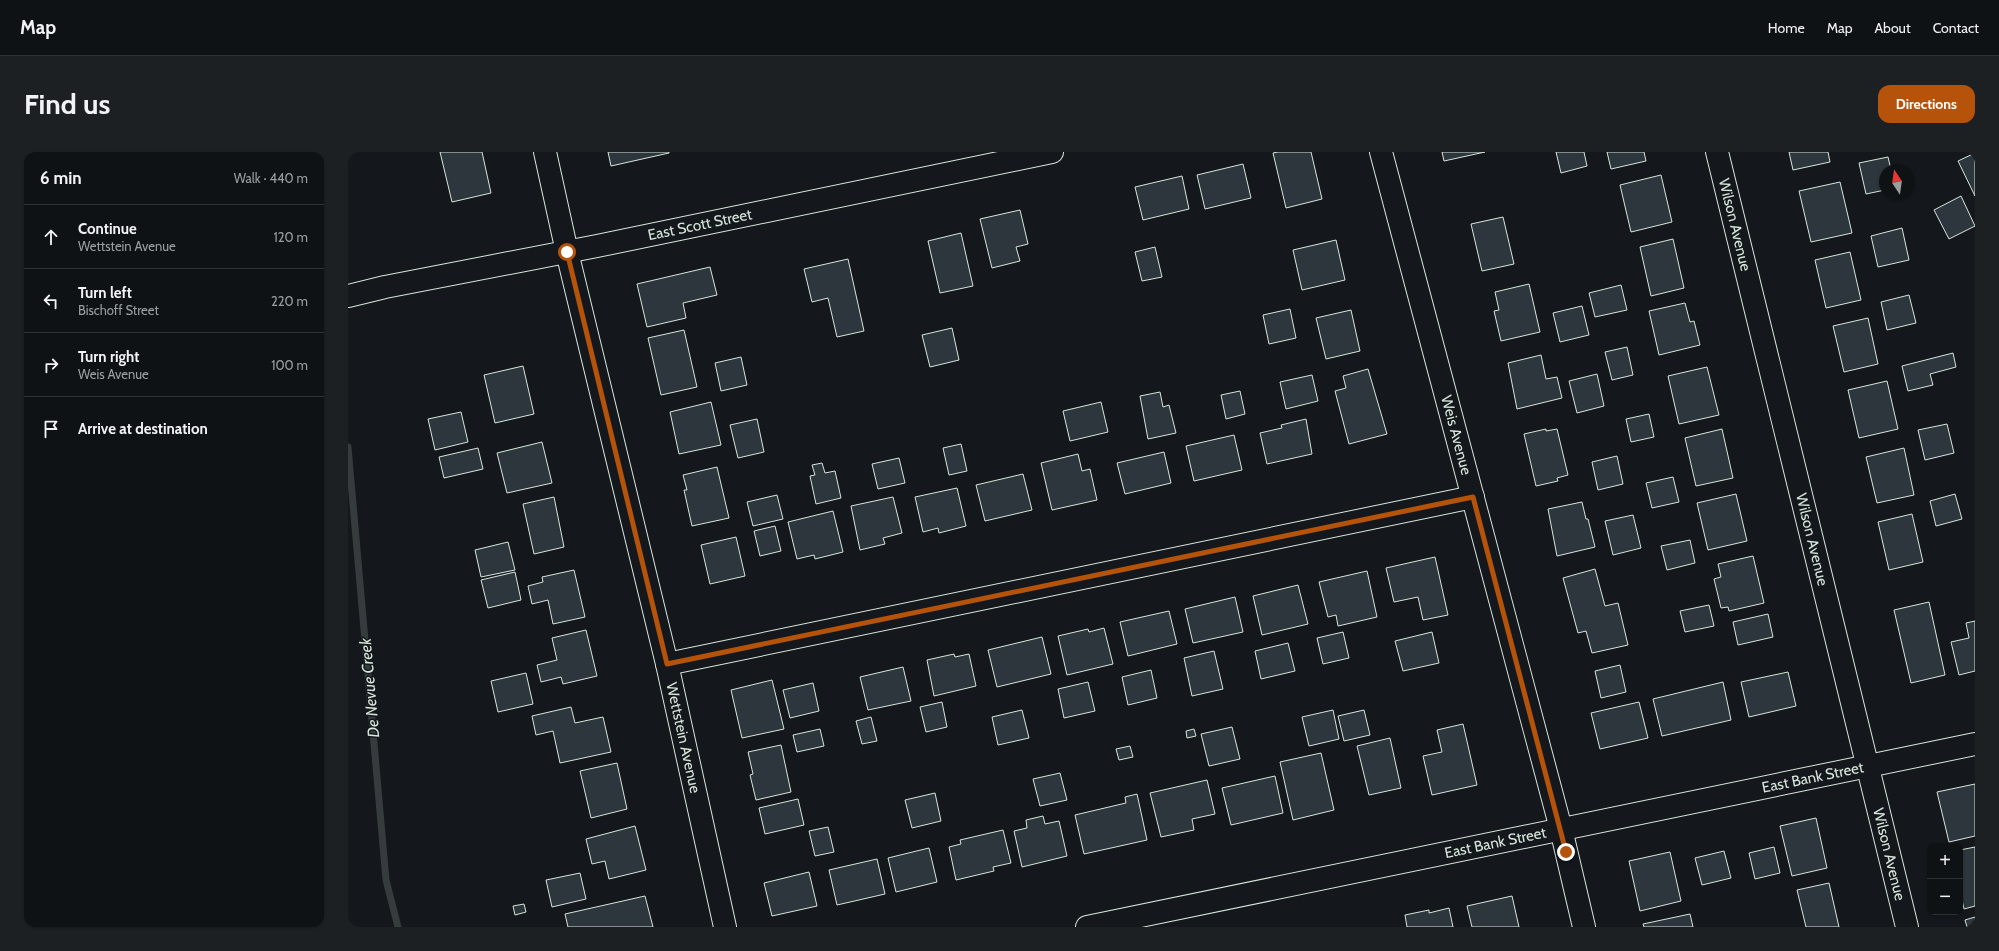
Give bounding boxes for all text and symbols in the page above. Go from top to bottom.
text: Map [20,16,56,39]
text: Home [1768,19,1805,37]
text: Map [1827,19,1852,37]
text: About [1874,19,1911,37]
text: Contact [1933,19,1979,37]
button: Directions [1878,85,1975,123]
text: Find us [24,87,110,121]
north arrow [1879,164,1915,200]
text: 6 min [40,168,82,188]
text: Walk · 440 m [234,170,308,186]
street label: Wilson Avenue [1715,177,1755,273]
street label: East Scott Street [646,205,754,244]
text: Continue [78,220,137,238]
icon: ahead [40,226,62,248]
text: 120 m [274,229,308,245]
text: Wettstein Avenue [78,238,176,254]
route start [558,243,576,261]
text: Turn left [78,284,132,302]
icon: left [40,290,62,312]
text: 220 m [271,293,308,309]
text: Bischoff Street [78,302,159,318]
text: Turn right [78,348,139,366]
icon: right [40,354,62,376]
text: 100 m [271,357,308,373]
text: Weis Avenue [78,366,149,382]
street label: Weis Avenue [1437,393,1476,477]
icon: arrive [40,418,62,440]
text: Arrive at destination [78,420,208,438]
street label: Wilson Avenue [1792,491,1832,588]
water label: De Nevue Creek [356,636,383,738]
street label: Wettstein Avenue [662,681,704,795]
street label: East Bank Street [1760,758,1865,797]
street label: Wilson Avenue [1869,806,1909,903]
street label: East Bank Street [1443,824,1548,862]
route end [1557,843,1575,861]
map controls [1927,843,1963,915]
button: + [1927,843,1963,879]
button: − [1927,879,1963,915]

